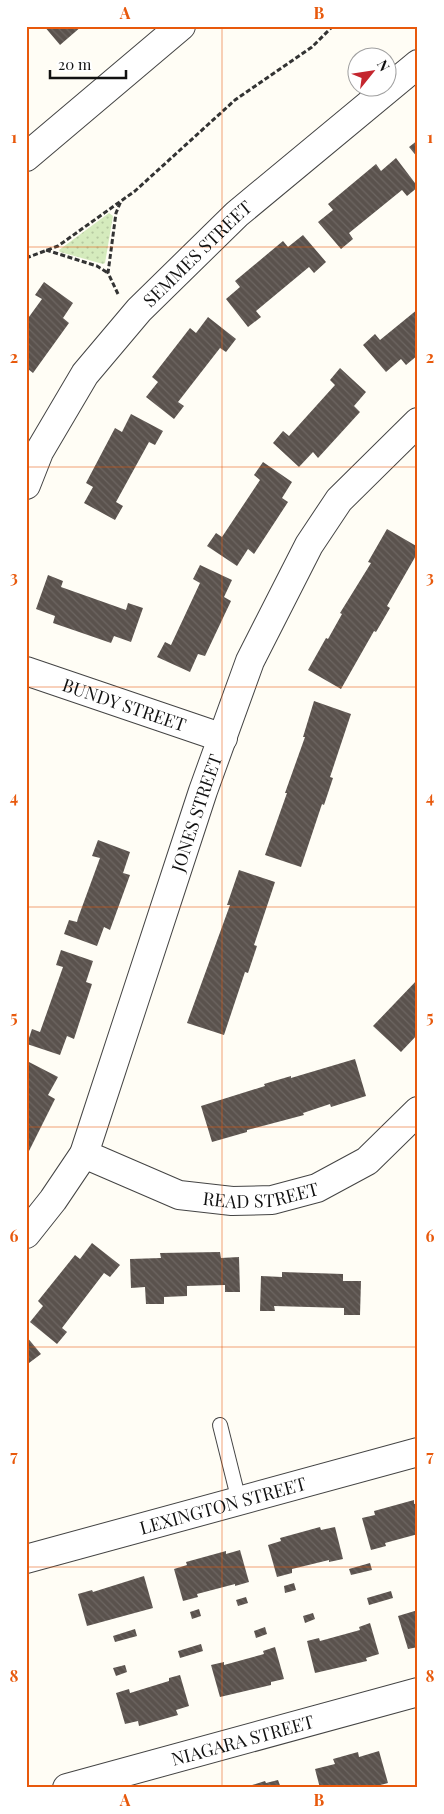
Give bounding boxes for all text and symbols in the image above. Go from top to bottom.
text: A [119,2,131,23]
text: B [314,2,325,23]
scale bar [50,48,126,80]
north arrow [346,48,396,98]
text: 20 m [58,54,92,74]
text: N [373,56,394,74]
text: 1 [11,126,17,147]
text: 1 [427,126,433,147]
street label: SEMMES STREET [138,195,257,312]
text: 2 [10,346,18,367]
text: 2 [426,346,434,367]
text: 3 [10,566,18,587]
text: 3 [426,566,434,587]
street label: BUNDY STREET [60,672,189,737]
street label: JONES STREET [165,751,227,876]
text: 4 [10,786,18,807]
text: 4 [426,786,434,807]
text: 5 [10,1006,18,1027]
text: 5 [426,1006,434,1027]
street label: READ STREET [202,1176,321,1214]
text: 6 [10,1225,19,1246]
text: 6 [426,1225,435,1246]
text: 7 [10,1445,18,1466]
text: 7 [426,1445,434,1466]
street label: LEXINGTON STREET [137,1471,309,1539]
text: 8 [10,1665,19,1686]
text: 8 [426,1665,435,1686]
street label: NIAGARA STREET [169,1709,317,1771]
text: A [119,1789,131,1810]
text: B [314,1789,325,1810]

